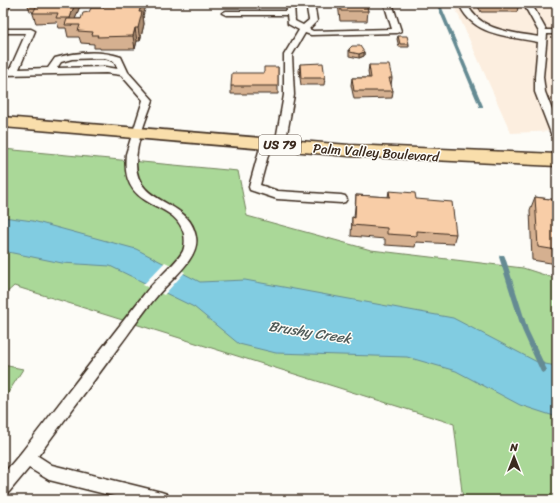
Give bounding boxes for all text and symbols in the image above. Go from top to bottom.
road number: US 79 [259,135,301,155]
street label: Palm Valley Boulevard [312,137,441,168]
water label: Brushy Creek [267,314,354,352]
north arrow [494,437,534,477]
text: N [509,438,518,457]

